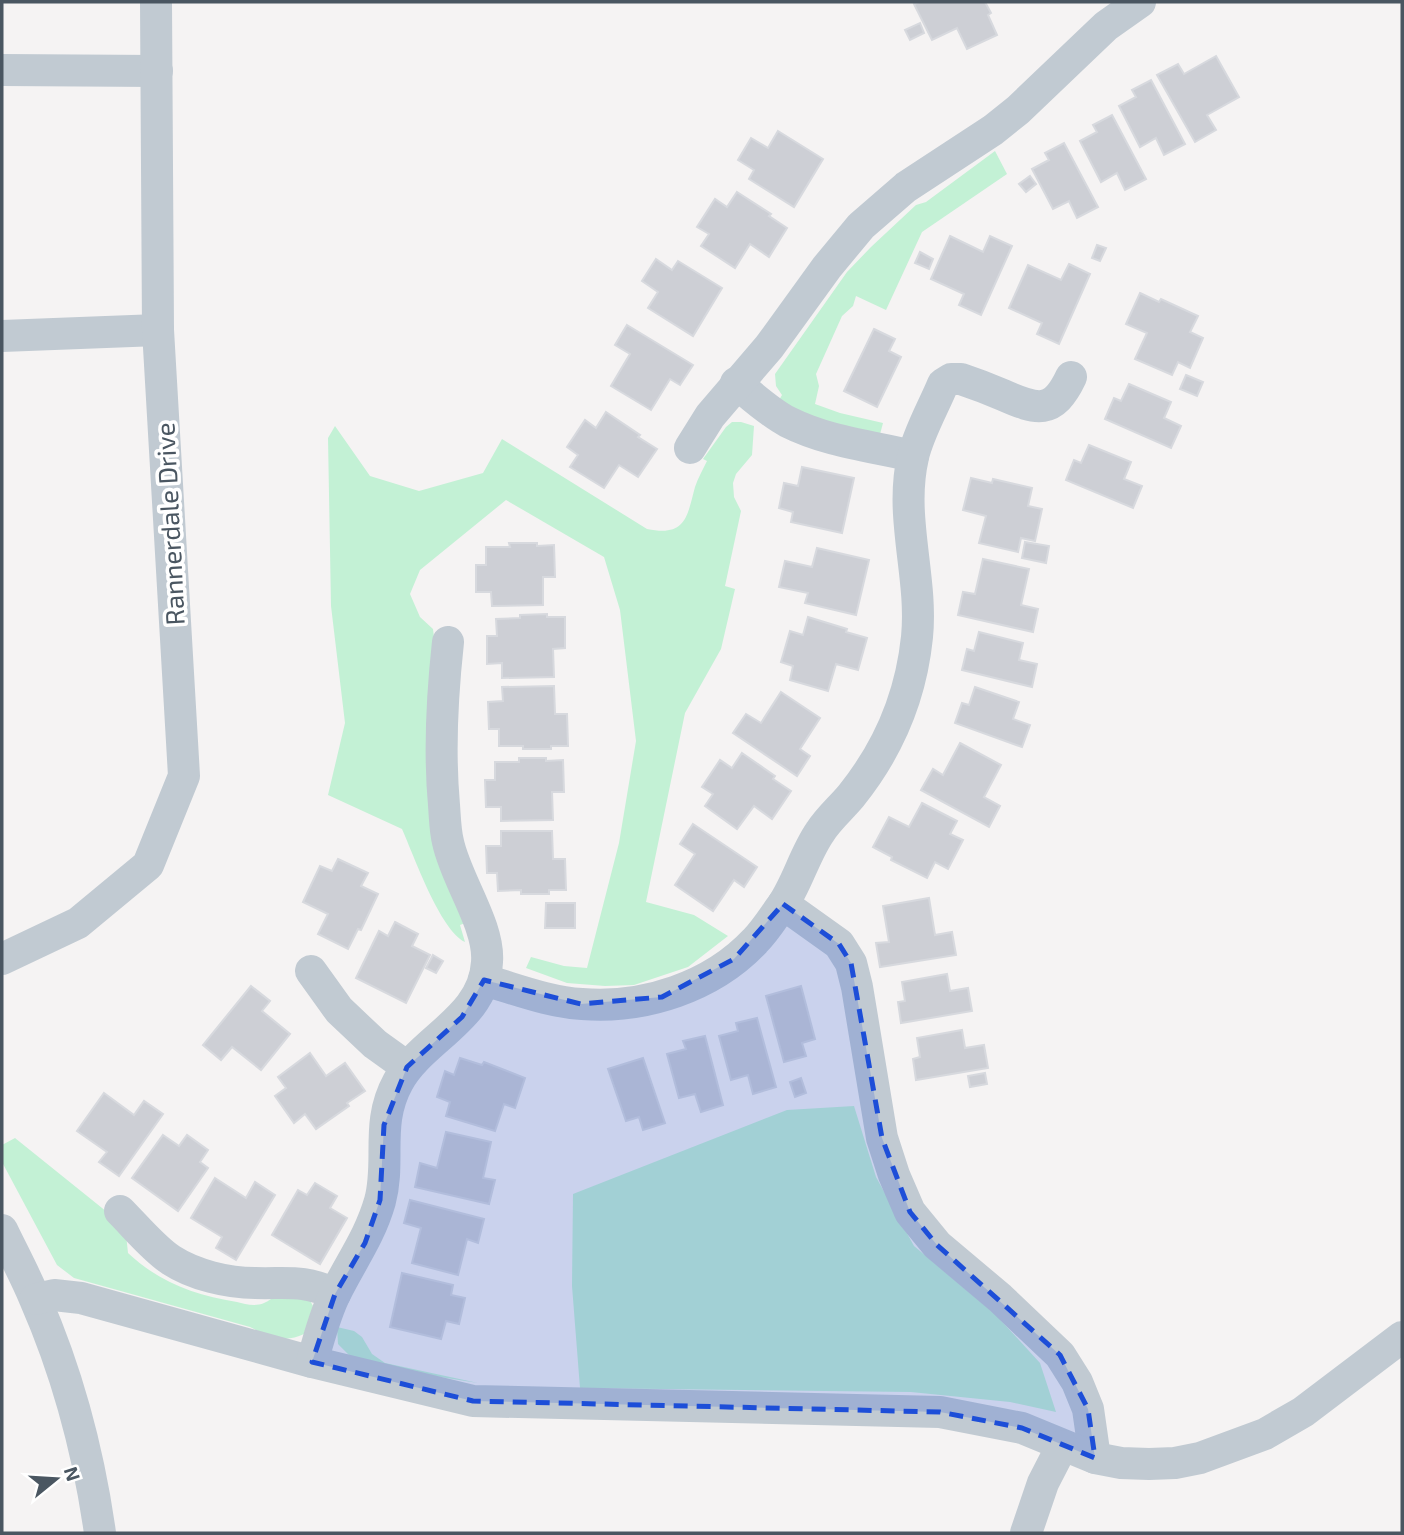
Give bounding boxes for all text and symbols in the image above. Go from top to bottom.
street label: Rannerdale Drive [148,422,190,626]
north arrow [21,1444,91,1514]
text: N [60,1464,86,1484]

